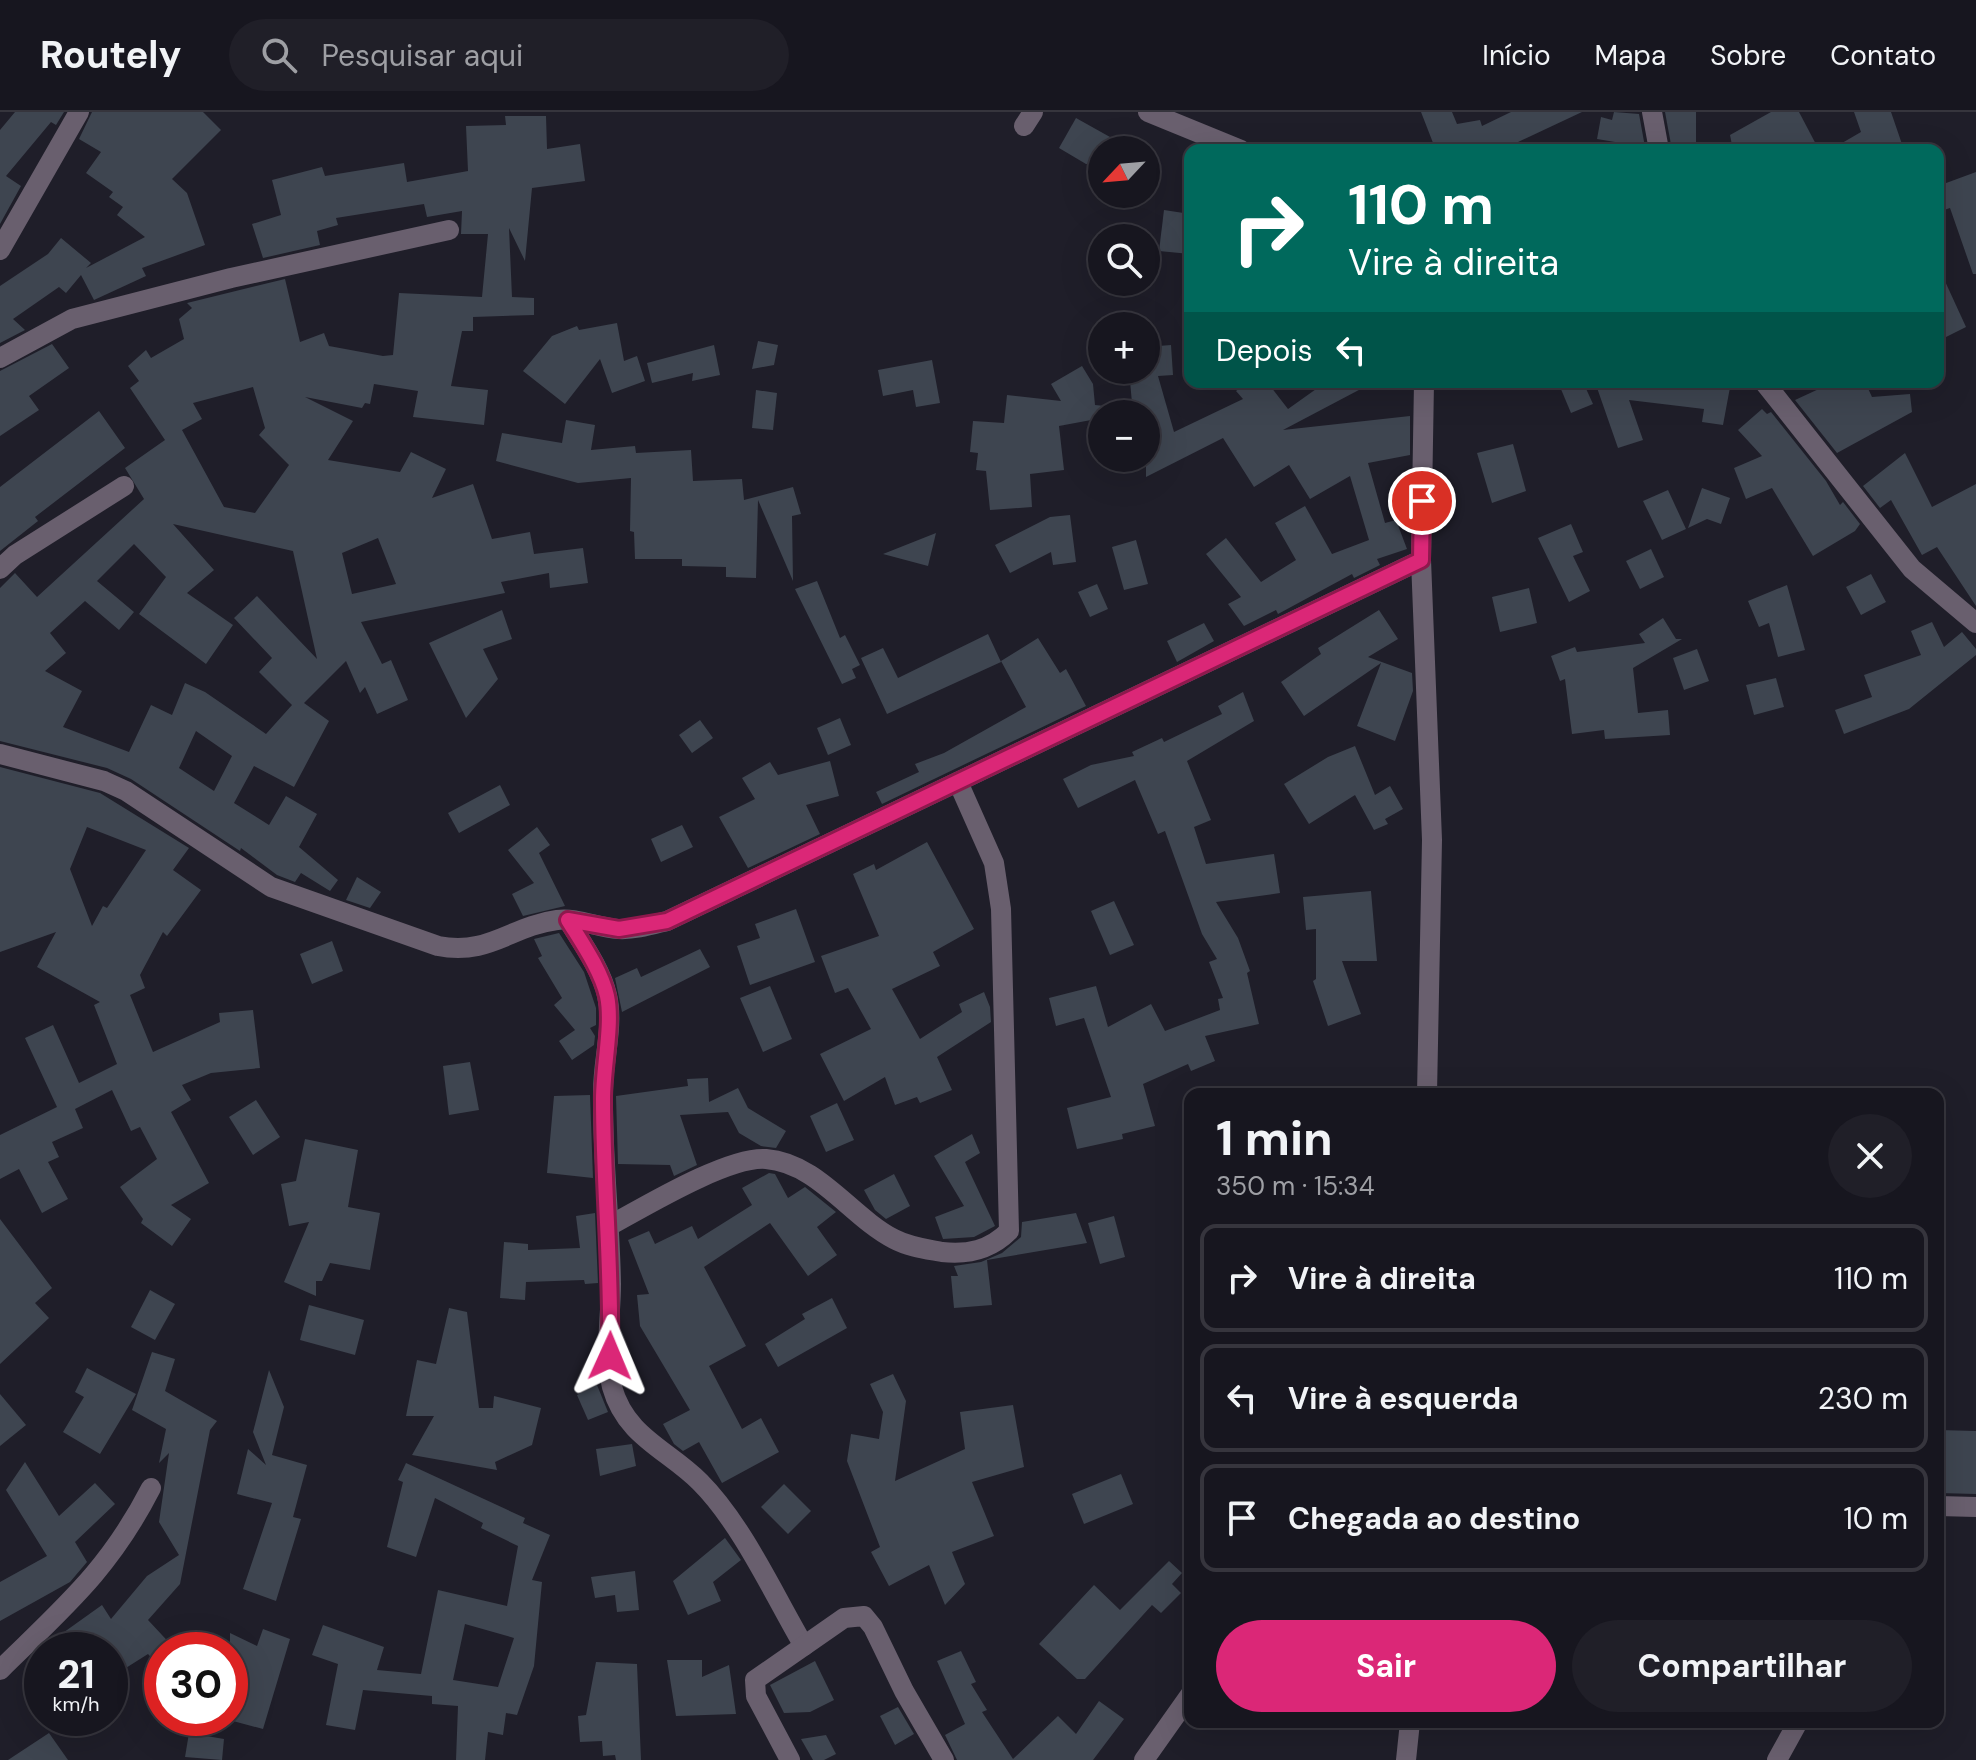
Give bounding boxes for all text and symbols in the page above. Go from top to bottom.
search box [229,19,789,91]
text: Routely [40,30,181,80]
icon: search [257,33,301,77]
text: Pesquisar aqui [321,36,523,75]
text: Início [1482,37,1551,74]
text: Mapa [1595,37,1666,74]
text: Sobre [1710,37,1786,74]
text: Contato [1830,37,1936,74]
north arrow [1088,136,1160,208]
map controls [1088,136,1160,472]
text: 110 m [1348,168,1494,241]
icon: right [1216,176,1320,280]
button: search [1088,224,1160,296]
text: Vire à direita [1348,239,1559,286]
button: + [1088,312,1160,384]
icon: left [1329,328,1373,372]
text: Depois [1216,331,1313,370]
button: − [1088,400,1160,472]
pin [1388,467,1456,535]
icon: arrive [1400,479,1444,523]
text: 1 min [1216,1107,1333,1170]
button: close [1828,1114,1912,1198]
text: 350 m · 15:34 [1216,1169,1374,1203]
icon: right [1220,1256,1264,1300]
text: Vire à direita [1288,1259,1476,1298]
text: 110 m [1834,1259,1908,1298]
position arrow [568,1314,652,1398]
icon: left [1220,1376,1264,1420]
text: Vire à esquerda [1288,1379,1519,1418]
text: 230 m [1818,1379,1908,1418]
icon: arrive [1220,1496,1264,1540]
text: Chegada ao destino [1288,1499,1580,1538]
text: 10 m [1843,1499,1908,1538]
button: Sair [1216,1620,1556,1712]
button: Compartilhar [1572,1620,1912,1712]
speed limit sign: 30 [144,1632,248,1736]
text: 21 [57,1648,95,1700]
text: km/h [52,1691,100,1717]

